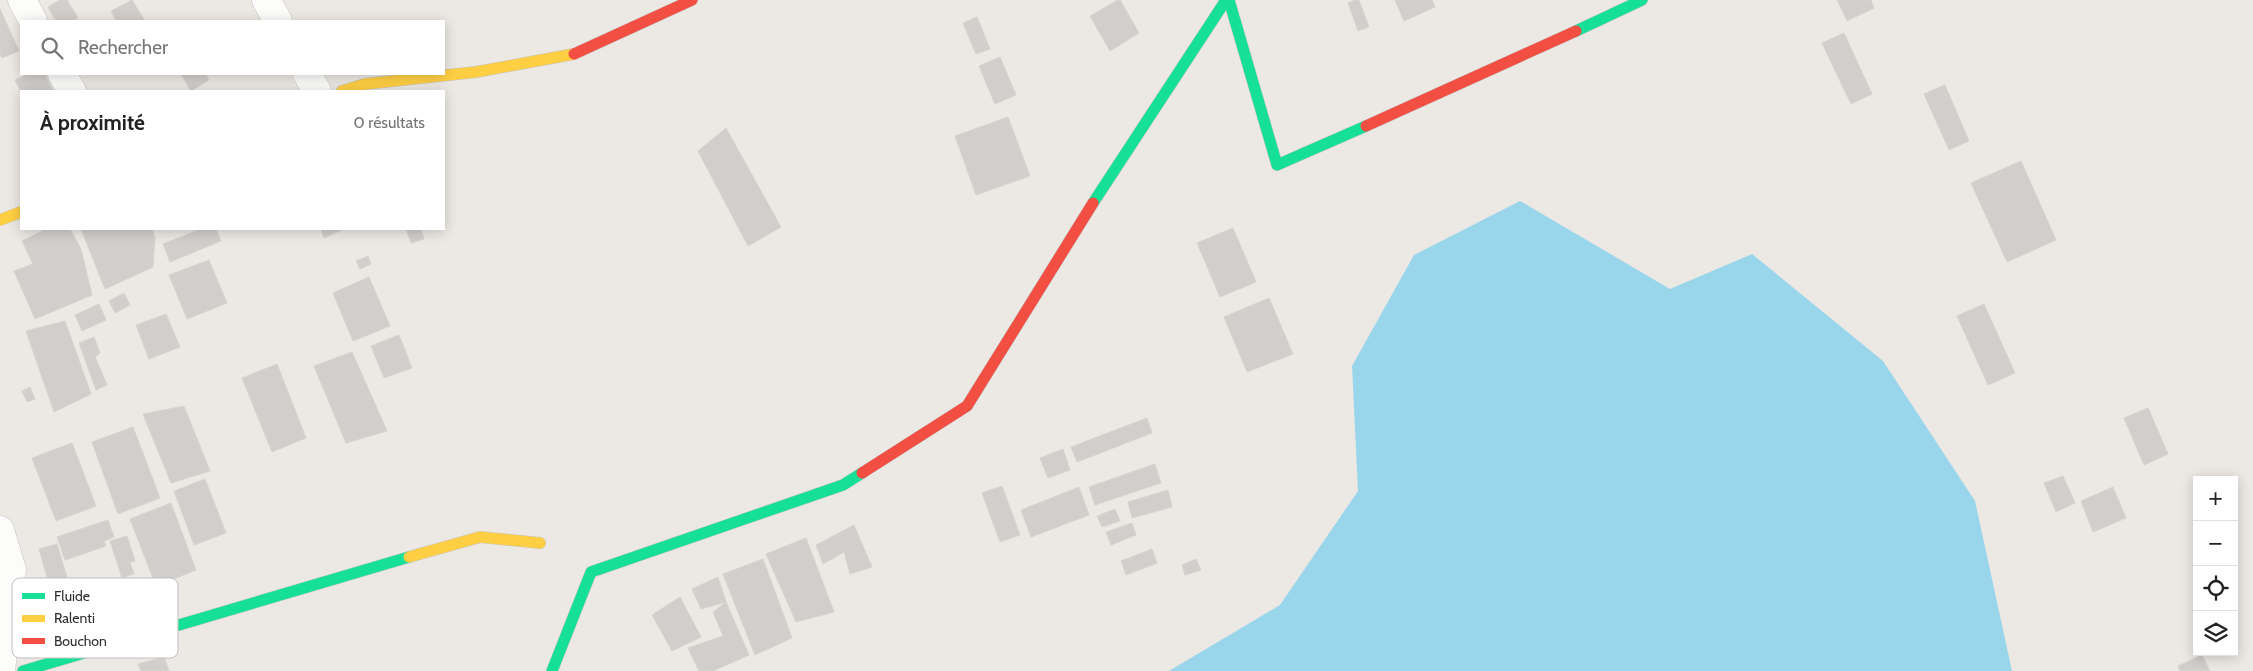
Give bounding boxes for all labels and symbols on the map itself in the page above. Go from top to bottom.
legend [12,578,178,658]
text: Fluide [54,587,90,605]
text: Ralenti [54,609,95,627]
text: Bouchon [54,632,107,650]

